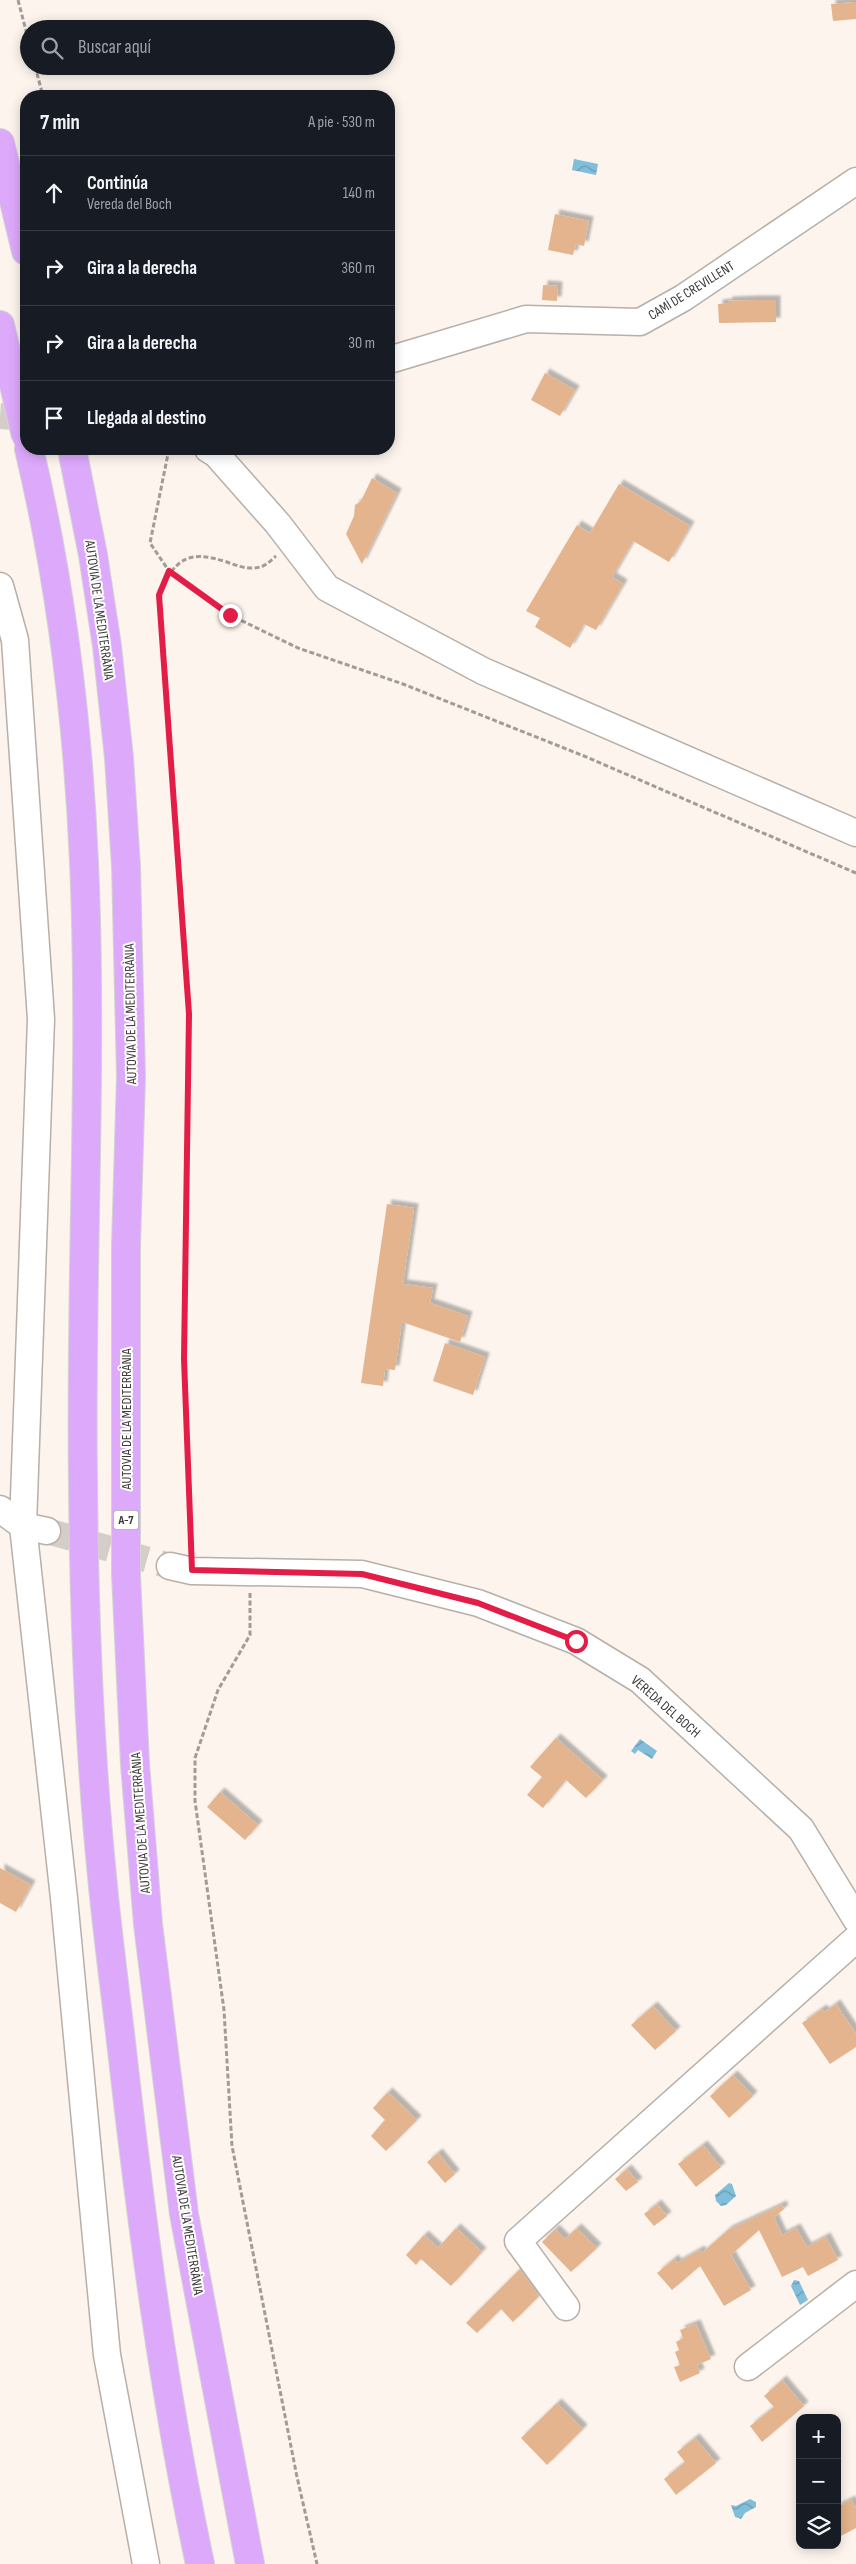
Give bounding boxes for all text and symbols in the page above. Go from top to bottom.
search box [20,20,395,75]
icon: search [38,34,66,62]
text: Buscar aquí [78,36,151,59]
text: 7 min [40,110,80,135]
text: A pie · 530 m [308,113,375,132]
text: Continúa [87,172,148,195]
icon: ahead [40,179,68,207]
text: 140 m [343,184,375,203]
text: Vereda del Boch [87,195,172,214]
icon: right [40,254,68,282]
text: Gira a la derecha [87,257,197,280]
street label: CAMÍ DE CREVILLENT [645,257,738,324]
text: 360 m [341,259,375,278]
icon: right [40,329,68,357]
text: Gira a la derecha [87,332,197,355]
text: 30 m [348,334,375,353]
icon: arrive [40,404,68,432]
text: Llegada al destino [87,407,206,430]
street label: AUTOVIA DE LA MEDITERRÀNIA [81,538,118,682]
route end [219,604,242,627]
street label: AUTOVIA DE LA MEDITERRÀNIA [121,942,140,1086]
street label: AUTOVIA DE LA MEDITERRÀNIA [118,1348,135,1490]
road number: A-7 [114,1510,138,1530]
route start [565,1630,588,1653]
street label: VEREDA DEL BOCH [628,1672,704,1741]
street label: AUTOVIA DE LA MEDITERRÀNIA [127,1751,154,1895]
street label: AUTOVIA DE LA MEDITERRÀNIA [168,2153,207,2297]
map controls [796,2414,841,2549]
button: + [796,2414,841,2459]
button: − [796,2459,841,2504]
button: layers [796,2504,841,2549]

